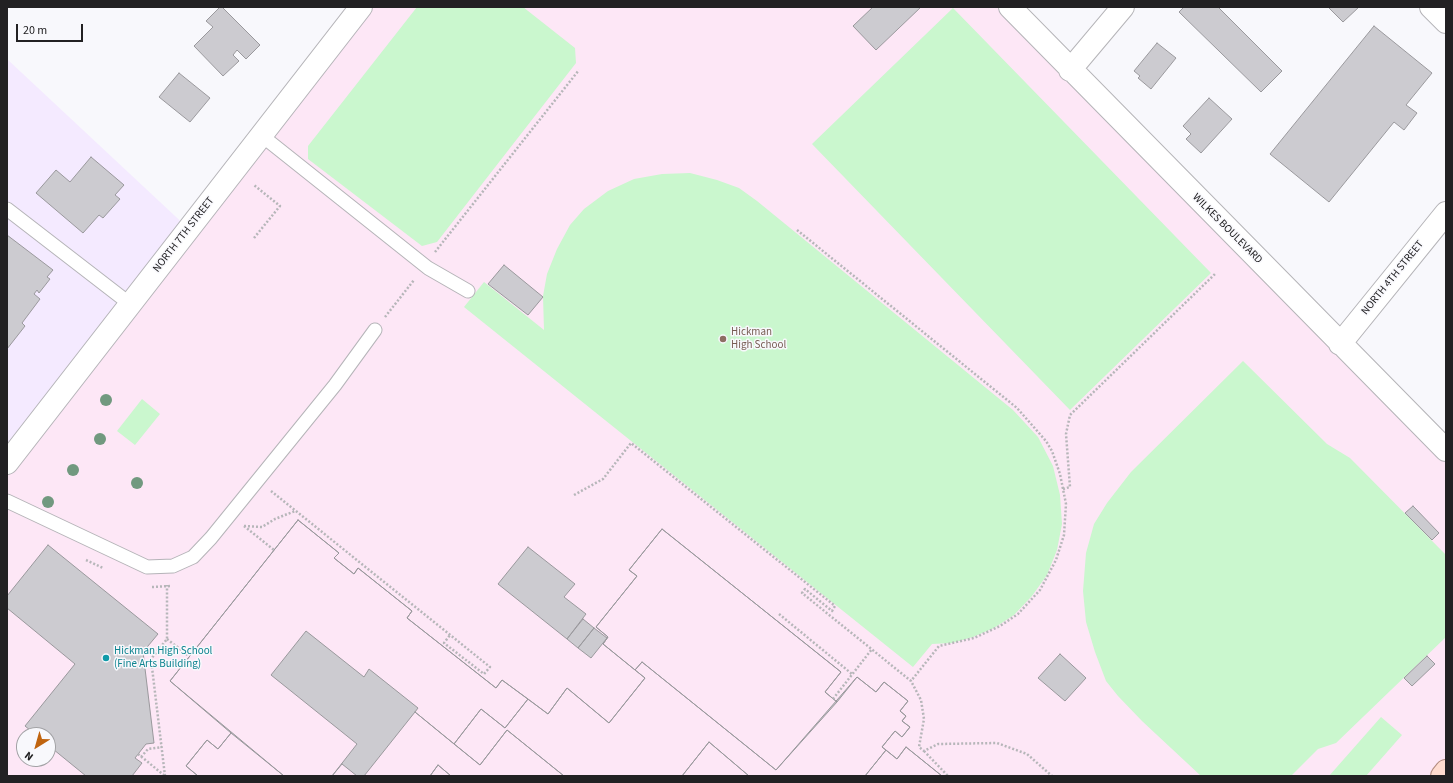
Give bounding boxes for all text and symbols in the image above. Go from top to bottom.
scale bar [18,16,85,42]
text: 20 m [23,22,47,39]
street label: WILKES BOULEVARD [1189,191,1265,267]
street label: NORTH 7TH STREET [151,195,217,275]
street label: NORTH 4TH STREET [1359,238,1427,318]
place label: Hickman High School [731,326,786,352]
marker: Hickman High School [718,334,728,344]
place label: Hickman High School (Fine Arts Building) [114,645,212,671]
marker: Hickman High School (Fine Arts Building) [101,653,111,663]
north arrow [16,727,56,767]
text: N [22,748,37,764]

